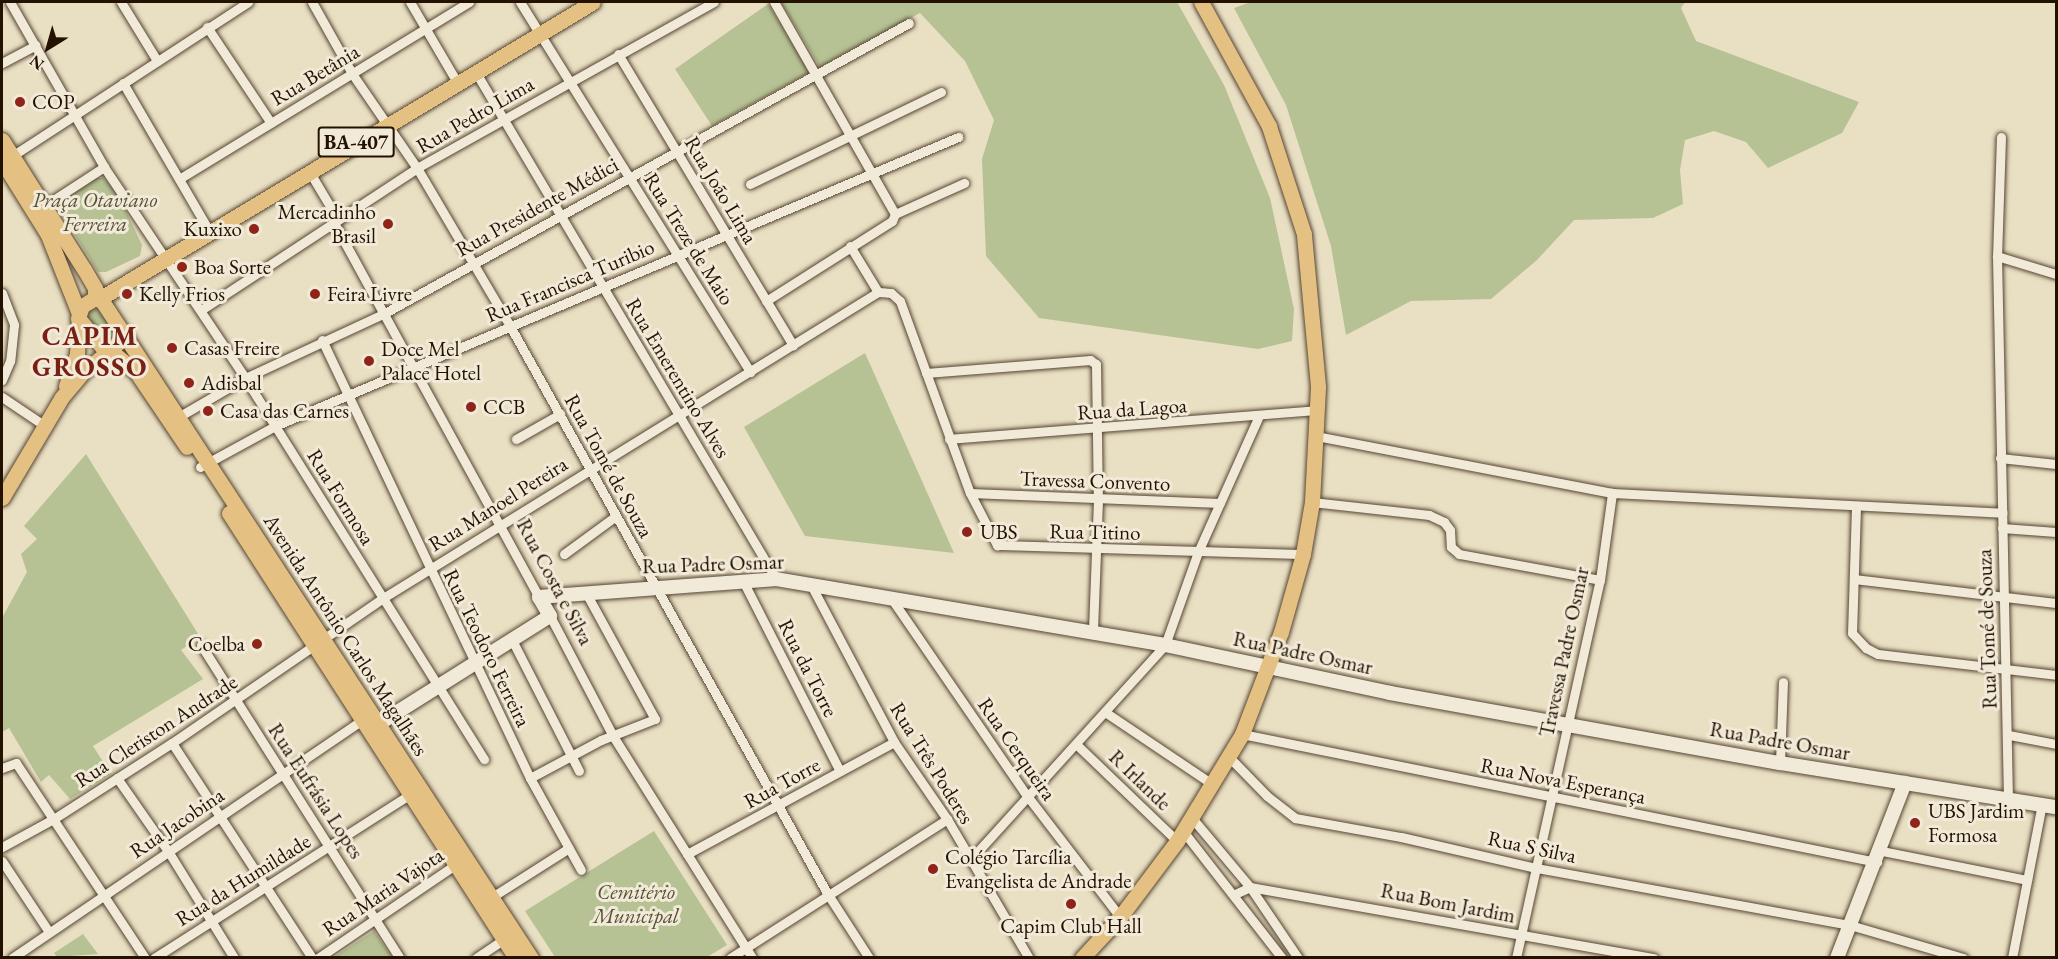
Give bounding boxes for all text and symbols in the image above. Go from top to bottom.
north arrow [18,18,78,78]
street label: Rua Betânia [266,39,364,111]
text: N [25,50,48,75]
street label: Rua Pedro Lima [412,71,538,159]
place label: COP [32,89,75,115]
marker: COP [13,95,27,109]
road number: BA-407 [317,125,395,159]
street label: Rua João Lima [679,132,763,248]
street label: Rua Presidente Médici [451,152,623,262]
street label: Rua Treze de Maio [638,168,740,310]
park label: Praça Otaviano Ferreira [32,187,158,237]
place label: Mercadinho Brasil [278,199,376,249]
place label: Kuxixo [184,216,242,242]
marker: Mercadinho Brasil [381,217,395,231]
marker: Kuxixo [247,222,261,236]
street label: Rua Francisca Turibio [482,234,658,328]
place label: Boa Sorte [194,254,271,280]
marker: Boa Sorte [175,260,189,274]
place label: Kelly Frios [139,281,225,307]
place label: Feira Livre [327,281,412,307]
marker: Kelly Frios [120,287,134,301]
marker: Feira Livre [308,287,322,301]
street label: Rua Emerentino Alves [620,294,736,462]
district label: CAPIM GROSSO [32,319,148,382]
place label: Casas Freire [184,335,280,361]
place label: Doce Mel Palace Hotel [381,336,481,386]
marker: Casas Freire [165,341,179,355]
marker: Doce Mel Palace Hotel [362,354,376,368]
place label: Adisbal [201,370,262,396]
marker: Adisbal [182,376,196,390]
street label: Rua Tomé de Souza [559,390,659,542]
street label: Rua da Lagoa [1076,393,1188,425]
place label: CCB [483,394,525,420]
place label: Casa das Carnes [220,398,349,424]
marker: CCB [464,400,478,414]
marker: Casa das Carnes [201,404,215,418]
street label: Rua Formosa [302,445,380,549]
street label: Rua Manoel Pereira [424,451,572,557]
street label: Travessa Convento [1019,466,1171,496]
street label: Avenida Antônio Carlos Magalhães [258,509,434,761]
street label: Rua Costa e Silva [511,515,599,649]
place label: UBS [980,519,1018,545]
street label: Rua Titino [1049,519,1141,545]
marker: UBS [958,523,976,541]
street label: Rua Padre Osmar [642,549,784,579]
street label: Rua Tomé de Souza [1972,549,2002,709]
street label: Rua Teodoro Ferreira [438,565,536,731]
street label: Travessa Padre Osmar [1534,565,1594,739]
street label: Rua da Torre [773,615,843,721]
street label: Rua Padre Osmar [1231,626,1375,680]
place label: Coelba [188,631,245,657]
marker: Coelba [250,637,264,651]
street label: Rua Cleriston Andrade [70,669,242,793]
street label: Rua Cerqueira [972,693,1062,805]
street label: Rua Três Poderes [885,698,979,828]
street label: Rua Padre Osmar [1708,716,1852,766]
street label: Rua Eufrásia Lopes [263,718,369,864]
street label: R Irlande [1104,744,1176,816]
street label: Rua Torre [740,752,824,814]
street label: Rua Nova Esperança [1478,753,1648,809]
street label: Rua Jacobina [125,782,229,864]
place label: UBS Jardim Formosa [1928,798,2024,848]
marker: UBS Jardim Formosa [1906,814,1924,832]
street label: Rua S Silva [1485,825,1579,869]
street label: Rua da Humildade [171,828,315,932]
street label: Rua Maria Vajota [318,842,448,942]
place label: Colégio Tarcília Evangelista de Andrade [945,844,1132,894]
marker: Colégio Tarcília Evangelista de Andrade [926,862,940,876]
street label: Rua Bom Jardim [1379,878,1517,928]
park label: Cemitério Municipal [593,879,679,929]
marker: Capim Club Hall [1064,897,1078,911]
place label: Capim Club Hall [1000,913,1142,939]

